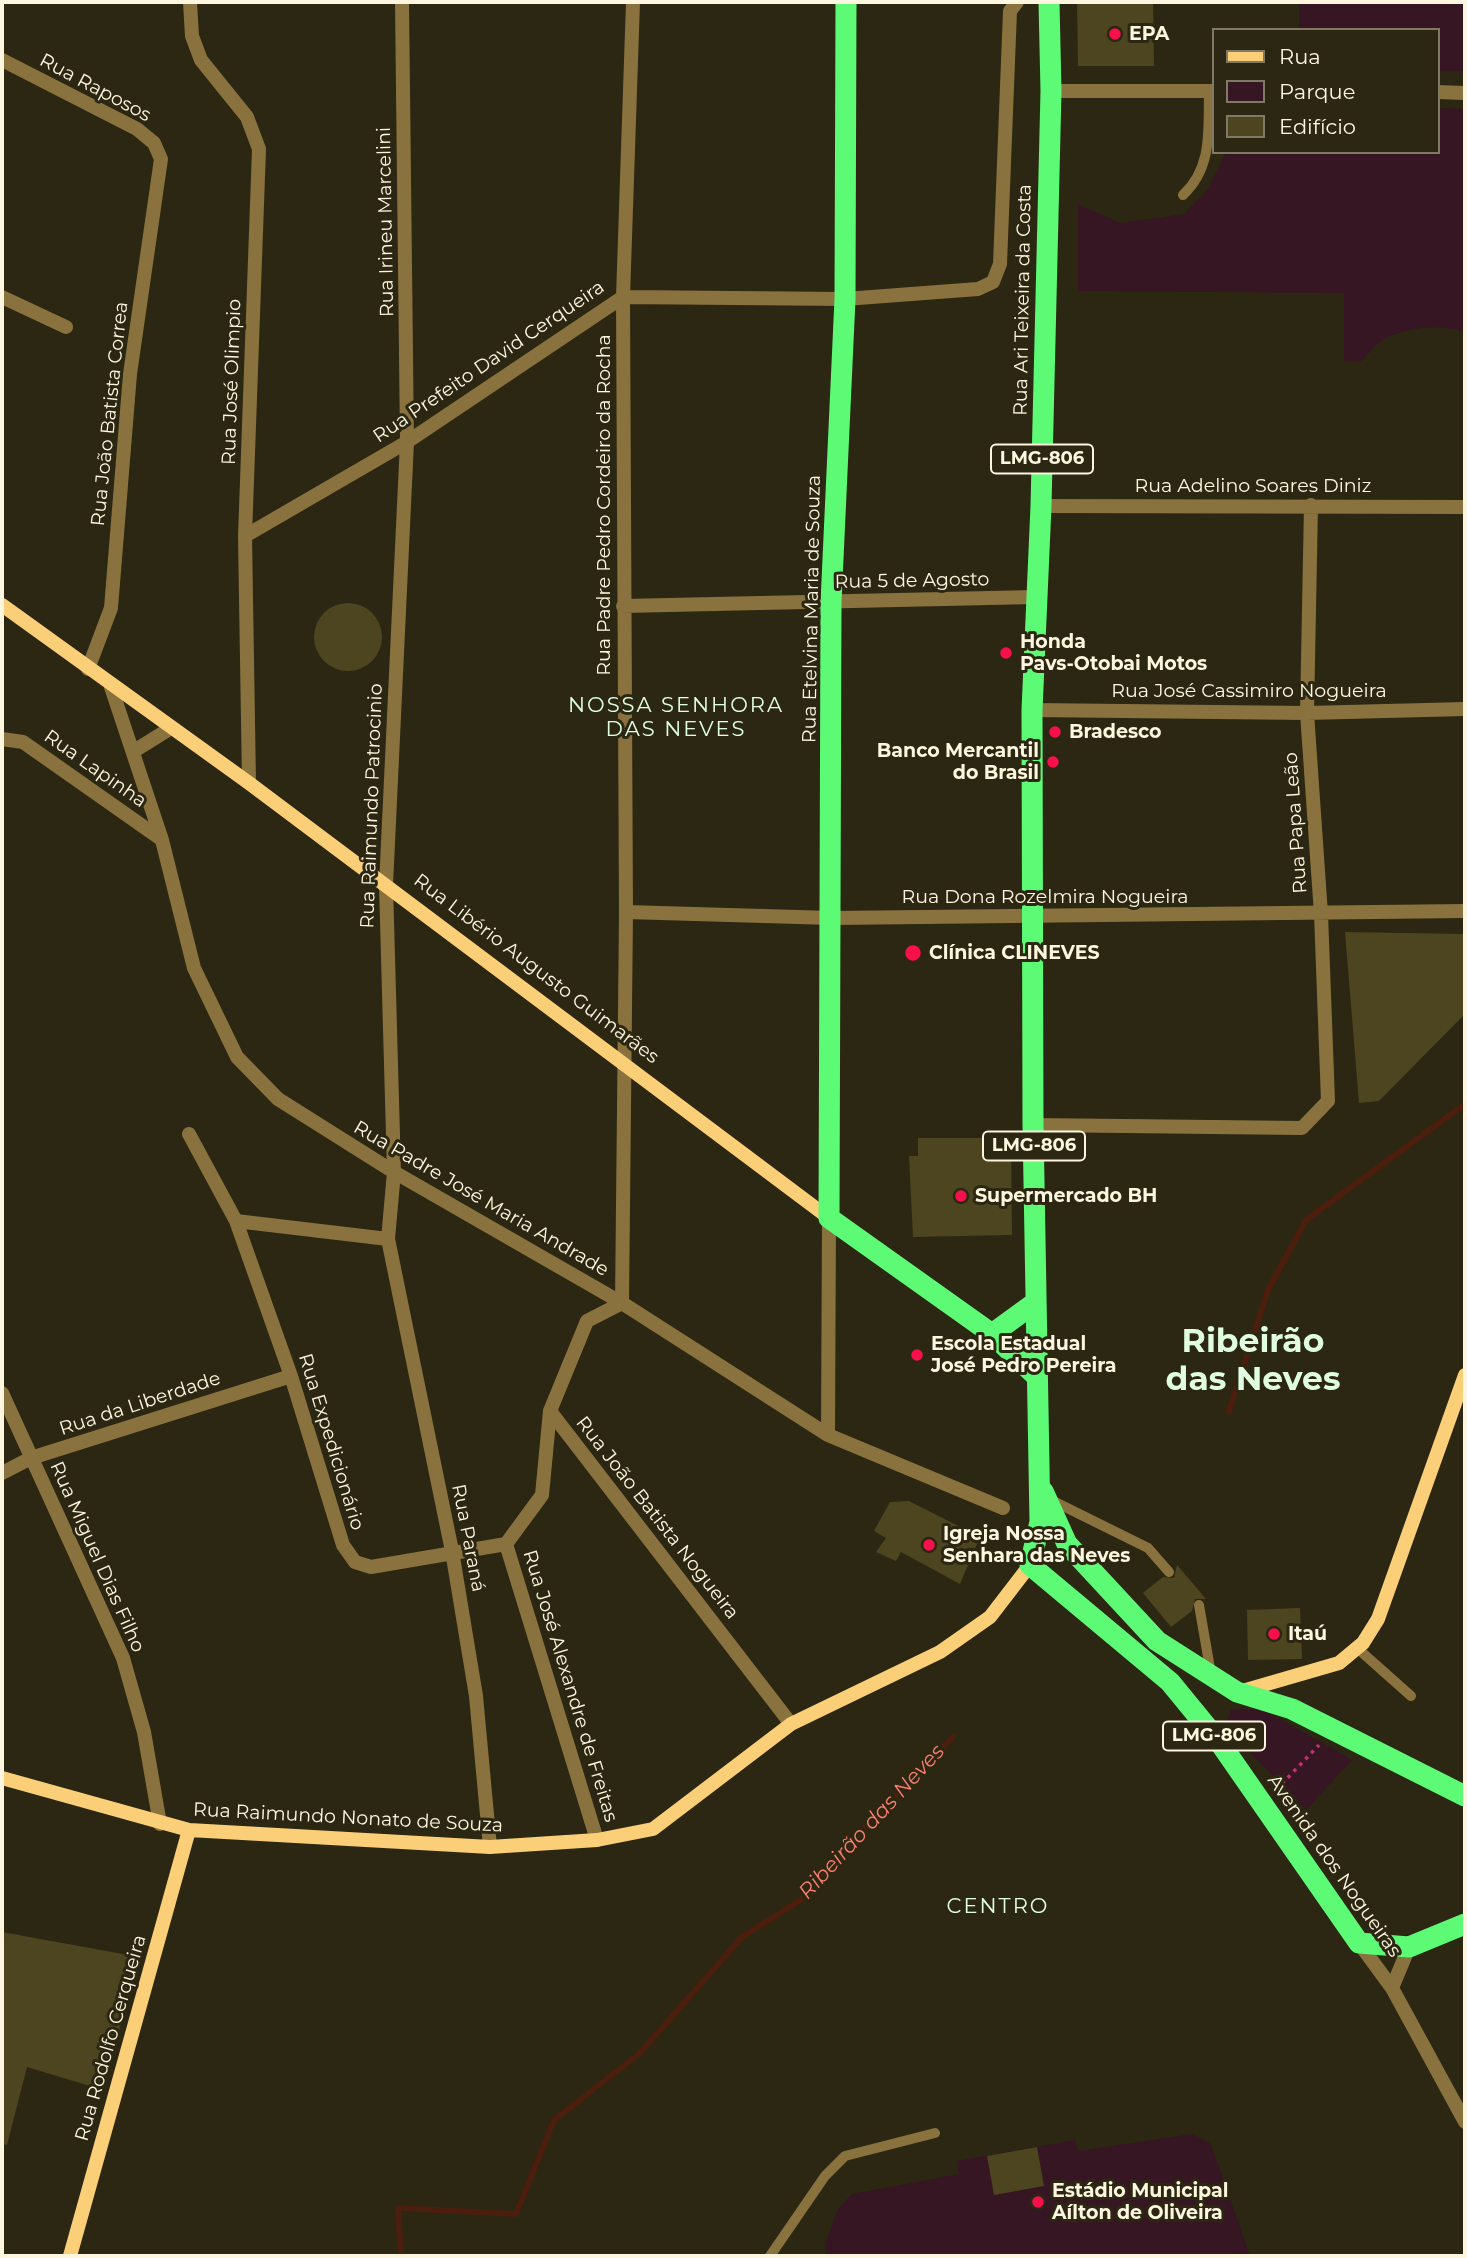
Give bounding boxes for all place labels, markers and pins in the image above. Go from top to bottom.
place label: EPA [1129,23,1169,45]
marker: EPA [1107,26,1123,42]
place label: Honda Pavs-Otobai Motos [1020,631,1207,675]
marker: Honda Pavs-Otobai Motos [998,645,1014,661]
place label: Bradesco [1069,721,1162,743]
marker: Bradesco [1047,724,1063,740]
place label: Banco Mercantil do Brasil [877,740,1039,784]
marker: Banco Mercantil do Brasil [1045,754,1061,770]
place label: Clínica CLINEVES [929,942,1100,964]
marker: Clínica CLINEVES [903,943,923,963]
place label: Supermercado BH [975,1185,1157,1207]
marker: Supermercado BH [953,1188,969,1204]
place label: Escola Estadual José Pedro Pereira [931,1333,1116,1377]
marker: Escola Estadual José Pedro Pereira [909,1347,925,1363]
place label: Igreja Nossa Senhara das Neves [943,1523,1130,1567]
marker: Igreja Nossa Senhara das Neves [921,1537,937,1553]
place label: Itaú [1288,1623,1327,1645]
marker: Itaú [1266,1626,1282,1642]
place label: Estádio Municipal Aílton de Oliveira [1052,2180,1228,2224]
marker: Estádio Municipal Aílton de Oliveira [1030,2194,1046,2210]

